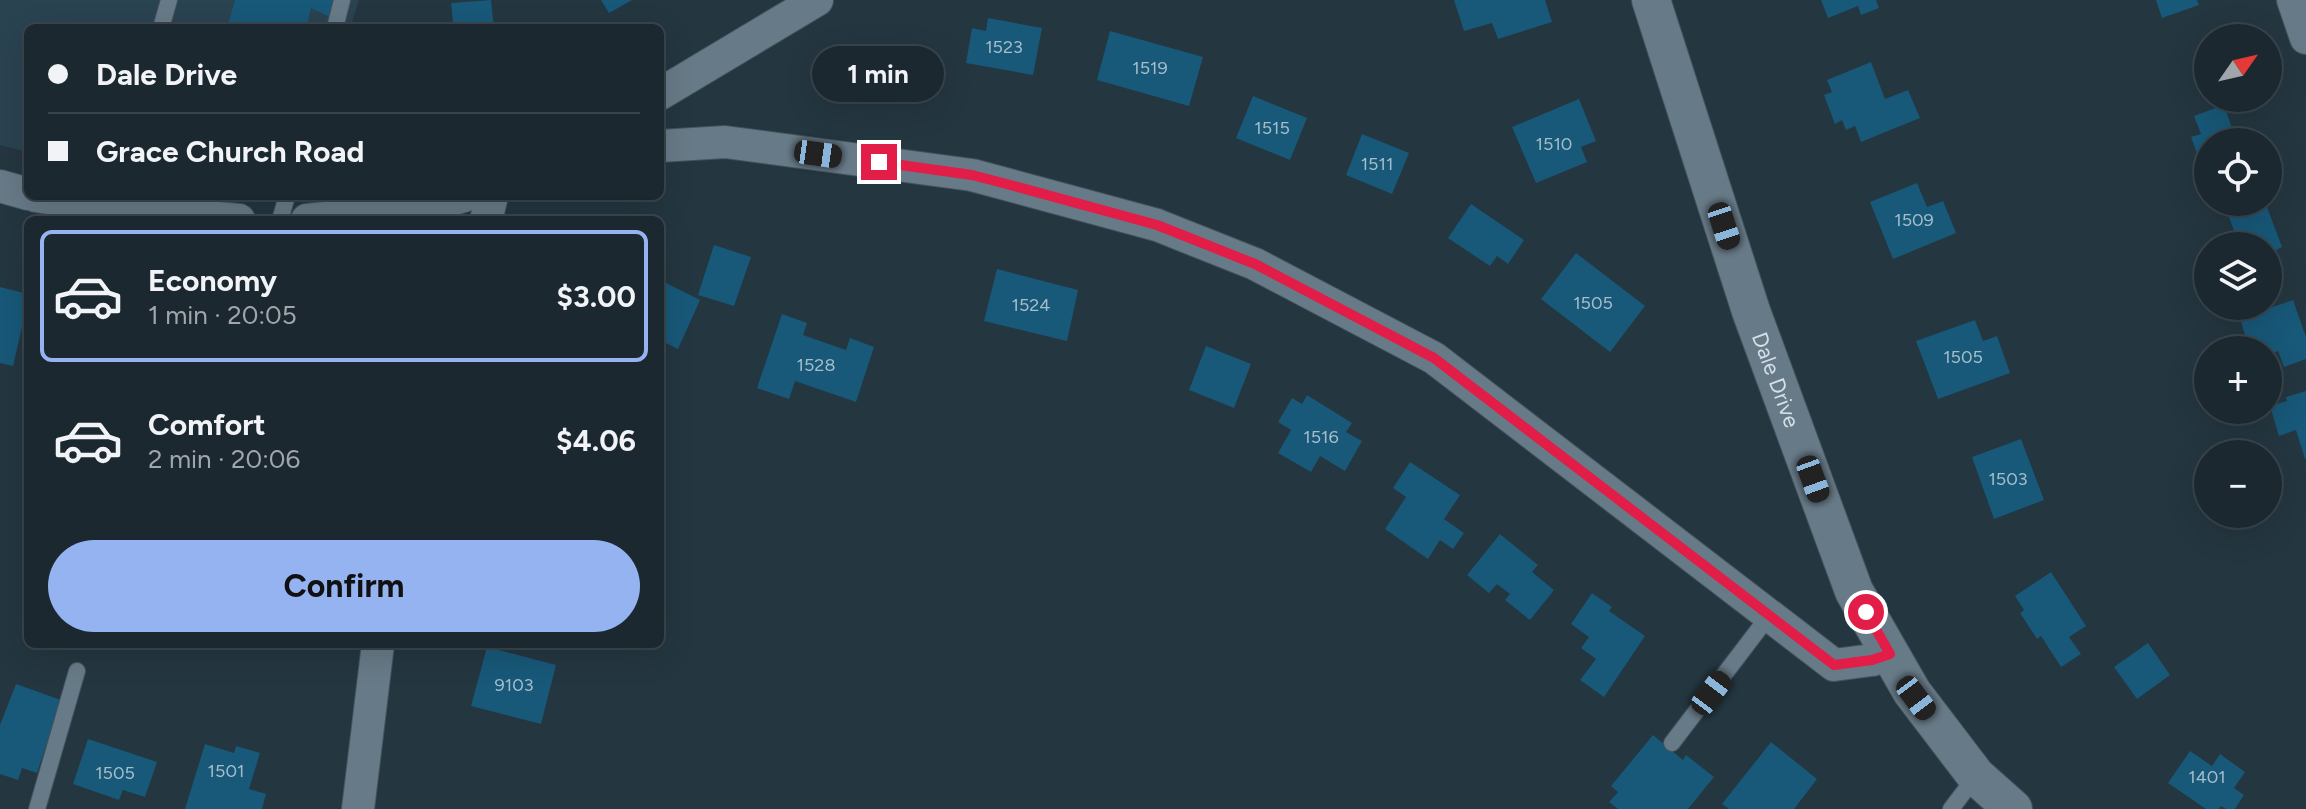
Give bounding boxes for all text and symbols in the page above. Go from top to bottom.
north arrow [2194,24,2282,112]
map controls [2194,24,2282,528]
house number: 1523 [985,36,1023,58]
callout: 1 min [813,46,945,102]
text: Dale Drive [96,56,237,93]
house number: 1519 [1132,57,1168,79]
text: 1 min [847,58,909,90]
house number: 1515 [1254,117,1290,139]
button: locate [2194,128,2282,216]
text: Grace Church Road [96,133,364,170]
house number: 1510 [1536,133,1572,155]
car [793,139,843,169]
route end [861,144,897,180]
house number: 1511 [1361,153,1393,175]
car [1705,199,1743,253]
house number: 1509 [1894,209,1934,231]
button: layers [2194,232,2282,320]
icon: car [52,260,124,332]
text: Economy [148,262,277,299]
text: $3.00 [556,278,636,315]
house number: 1505 [1573,292,1613,314]
house number: 1524 [1011,294,1051,316]
text: 1 min · 20:05 [148,299,297,331]
street label: Dale Drive [1746,328,1806,431]
button: + [2194,336,2282,424]
house number: 1505 [1943,346,1983,368]
house number: 1528 [797,354,835,376]
icon: car [52,404,124,476]
text: Comfort [148,406,266,443]
text: $4.06 [556,422,636,459]
house number: 1516 [1303,426,1339,448]
button: − [2194,440,2282,528]
text: 2 min · 20:06 [148,443,300,475]
car [1794,452,1832,506]
house number: 1503 [1988,468,2028,490]
button: Confirm [48,540,640,632]
route start [1848,594,1884,630]
car [1687,667,1735,719]
car [1892,672,1940,724]
house number: 9103 [495,674,533,696]
house number: 1501 [208,760,244,782]
house number: 1505 [95,762,135,784]
house number: 1401 [2188,766,2226,788]

